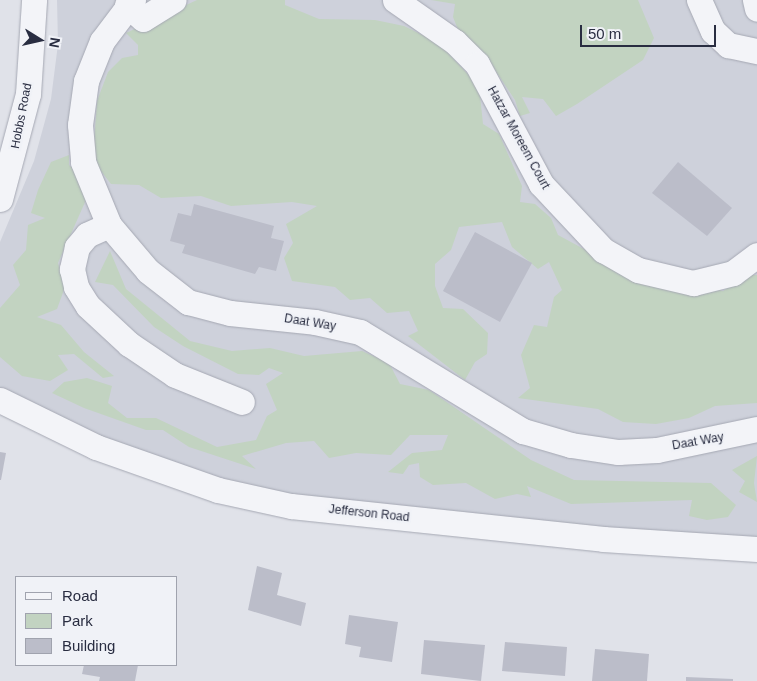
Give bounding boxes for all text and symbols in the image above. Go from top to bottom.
north arrow [15,15,65,65]
scale bar [582,15,718,47]
text: 50 m [588,25,621,42]
text: N [46,36,64,49]
street label: Hobbs Road [9,82,35,150]
street label: Hatzar Moreem Court [484,84,552,192]
street label: Daat Way [283,312,337,334]
street label: Daat Way [671,430,725,454]
street label: Jefferson Road [328,503,410,525]
legend [15,576,178,666]
text: Road [62,587,98,604]
text: Park [62,612,93,629]
text: Building [62,637,115,654]

